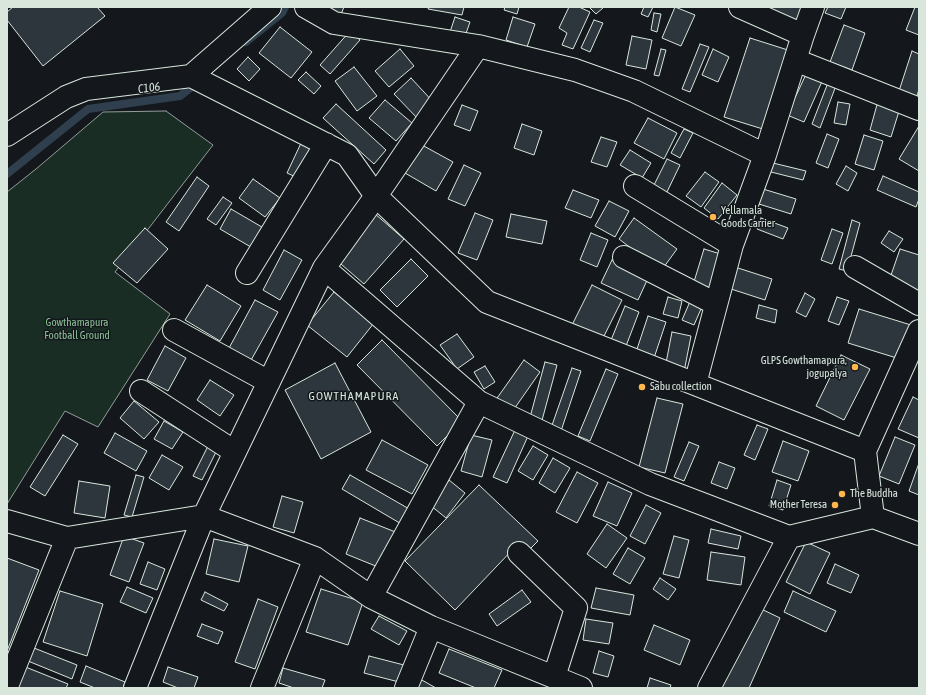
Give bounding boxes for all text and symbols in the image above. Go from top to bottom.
water label: C106 [137,79,161,97]
place label: Yellamala Goods Carrier [721,204,775,230]
marker: Yellamala Goods Carrier [708,212,718,222]
park label: Gowthamapura Football Ground [44,316,110,342]
place label: GLPS Gowthamapura, jogupalya [761,354,847,380]
marker: GLPS Gowthamapura, jogupalya [850,362,860,372]
place label: Sabu collection [650,380,712,394]
marker: Sabu collection [637,382,647,392]
district label: GOWTHAMAPURA [309,389,399,403]
place label: The Buddha [850,487,898,501]
marker: The Buddha [837,489,847,499]
place label: Mother Teresa [770,498,827,512]
marker: Mother Teresa [830,500,840,510]

